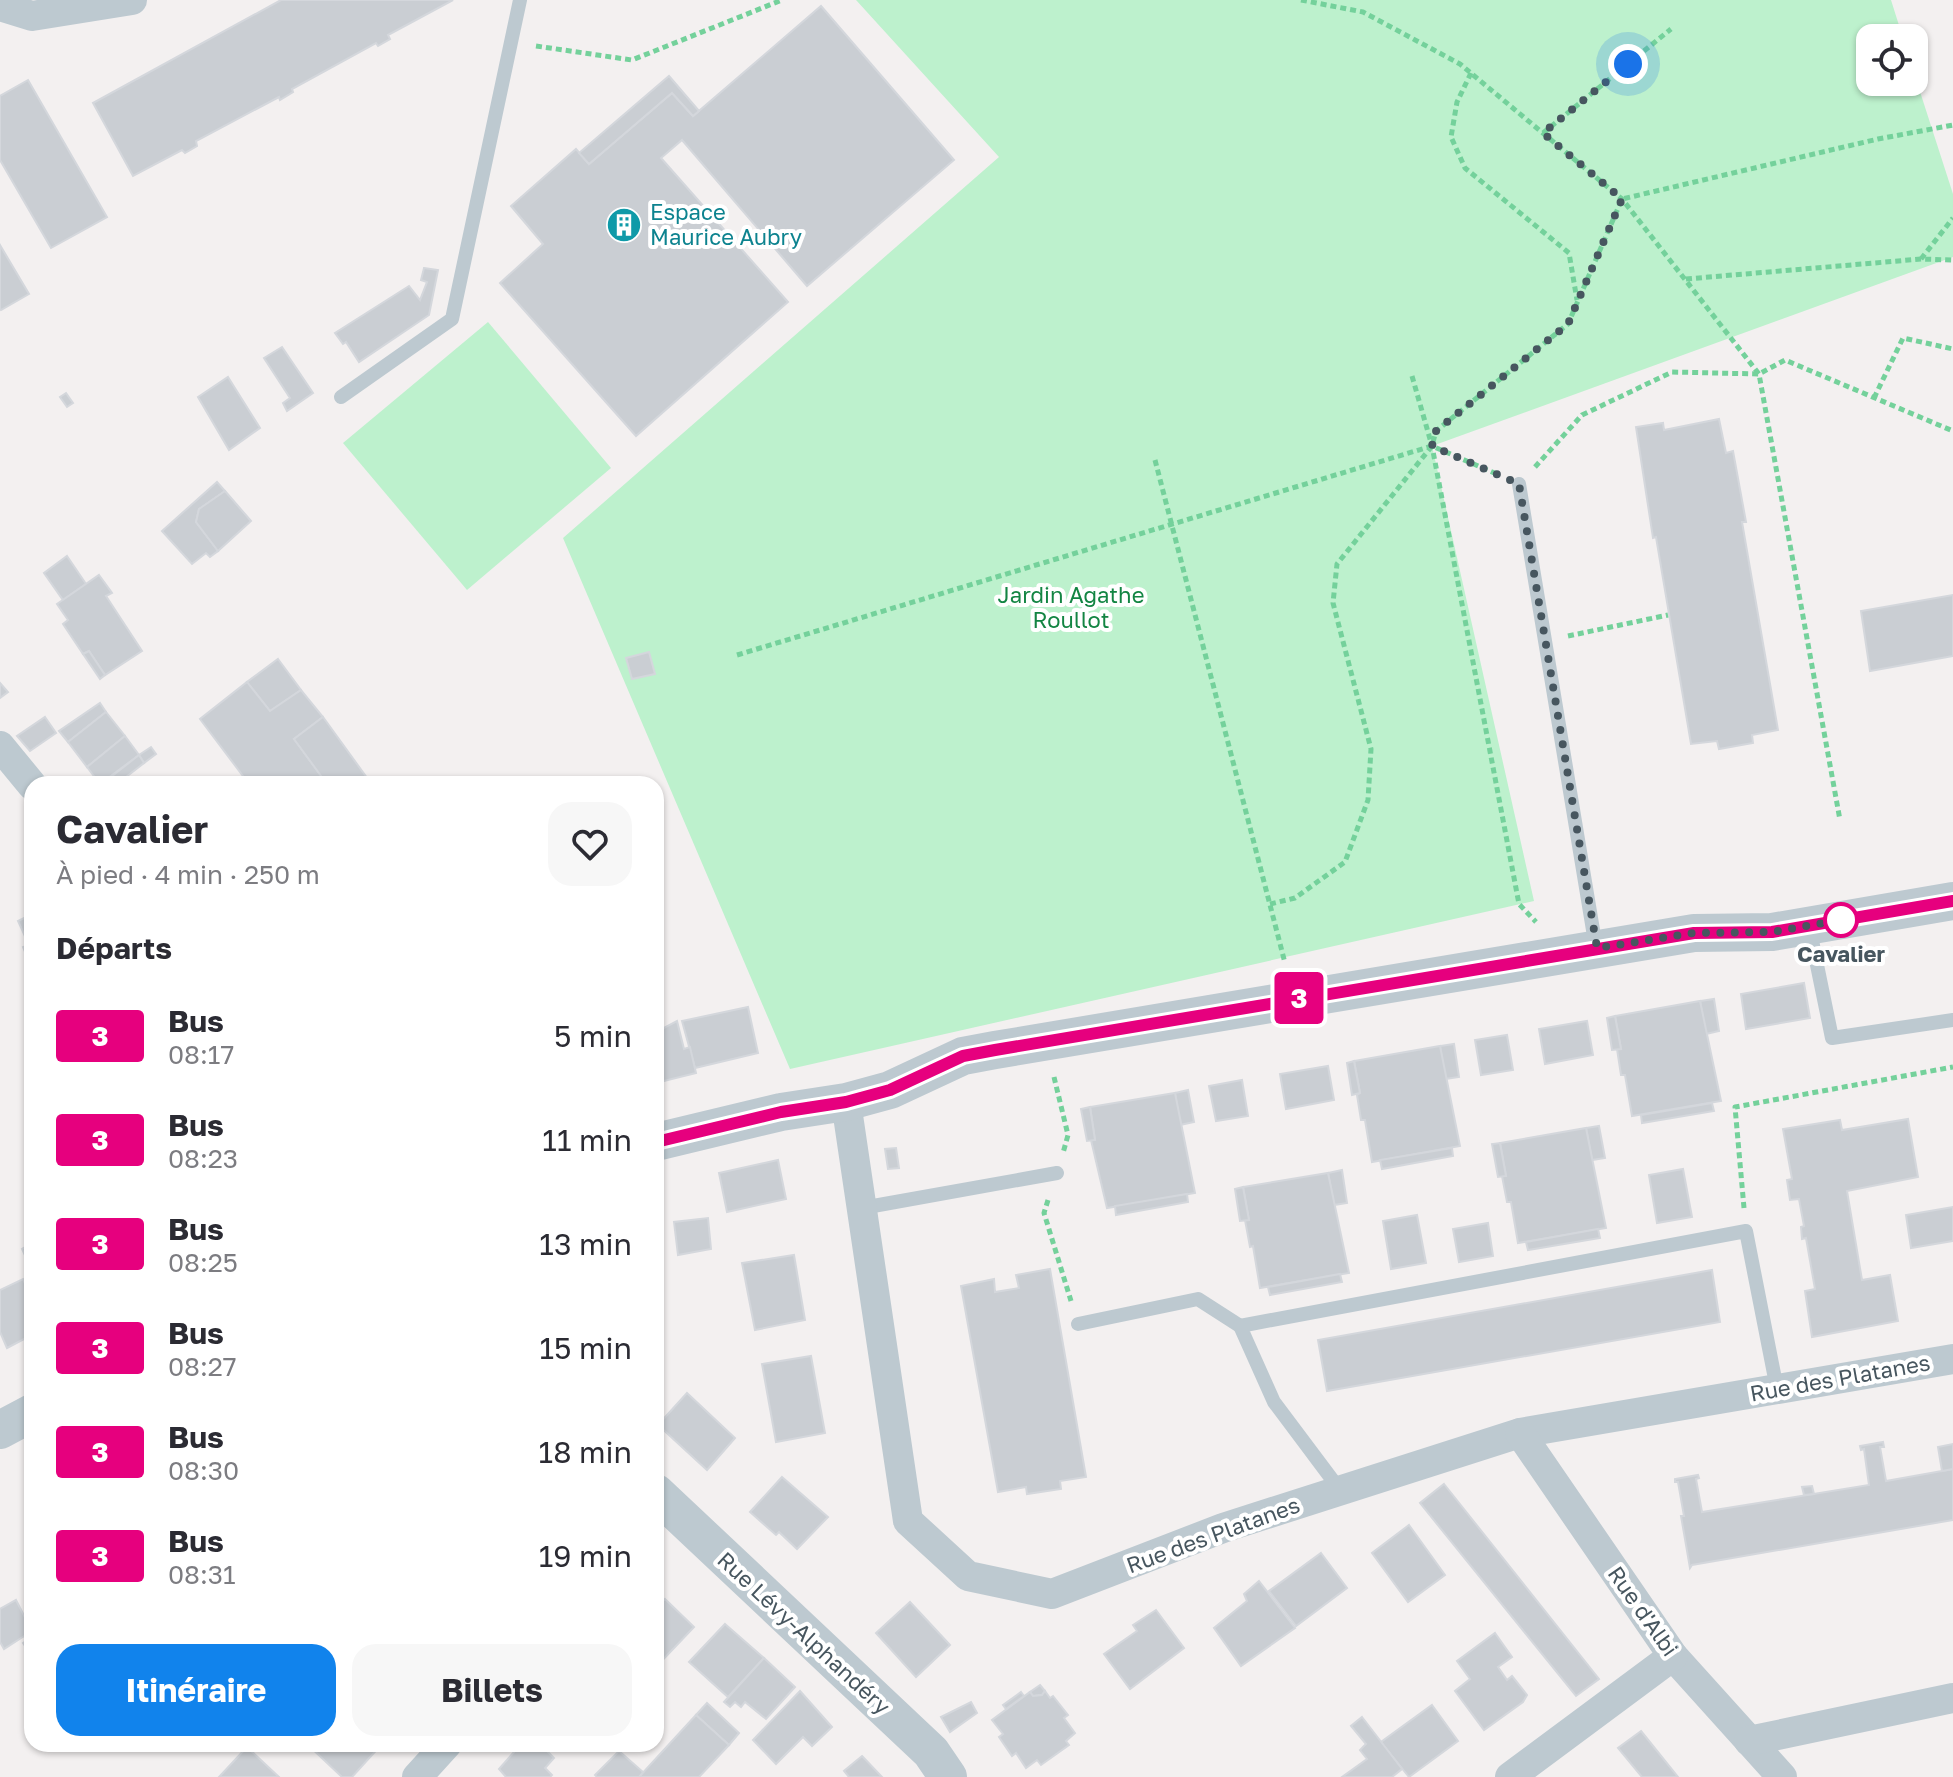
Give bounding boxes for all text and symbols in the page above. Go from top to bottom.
map controls [1856,24,1928,96]
button: locate [1856,24,1928,96]
your location [1608,44,1648,84]
place label: Espace Maurice Aubry [650,198,802,250]
building icon: Espace Maurice Aubry [605,206,643,244]
park label: Jardin Agathe Roullot [998,581,1144,633]
button: heart [548,802,632,886]
text: Cavalier [56,806,208,851]
text: À pied · 4 min · 250 m [56,859,320,890]
marker: Cavalier [1824,903,1858,937]
text: Départs [56,930,172,966]
place label: Cavalier [1797,940,1886,967]
line badge: 3 [1273,972,1325,1024]
text: 3 [1290,981,1308,1014]
text: Bus [168,1003,224,1039]
text: 5 min [554,1018,632,1054]
text: 3 [91,1019,109,1052]
text: 08:17 [168,1039,234,1070]
text: Bus [168,1107,224,1143]
text: 11 min [542,1122,632,1158]
text: 3 [91,1123,109,1156]
text: 08:23 [168,1143,238,1174]
text: Bus [168,1211,224,1247]
text: 13 min [539,1226,632,1262]
text: 3 [91,1227,109,1260]
text: 08:25 [168,1247,238,1278]
text: Bus [168,1315,224,1351]
text: 15 min [540,1330,632,1366]
text: 3 [91,1331,109,1364]
street label: Rue des Platanes [1748,1348,1932,1407]
text: 08:27 [168,1351,237,1382]
text: Bus [168,1419,224,1455]
text: 18 min [539,1434,632,1470]
text: 3 [91,1435,109,1468]
text: 08:30 [168,1455,239,1486]
street label: Rue des Platanes [1123,1491,1303,1578]
text: Bus [168,1523,224,1559]
text: 19 min [539,1538,632,1574]
text: 3 [91,1539,109,1572]
street label: Rue Lévy-Alphandéry [712,1546,896,1720]
text: 08:31 [168,1559,236,1590]
street label: Rue d'Albi [1603,1561,1684,1661]
button: Itinéraire [56,1644,336,1736]
button: Billets [352,1644,632,1736]

